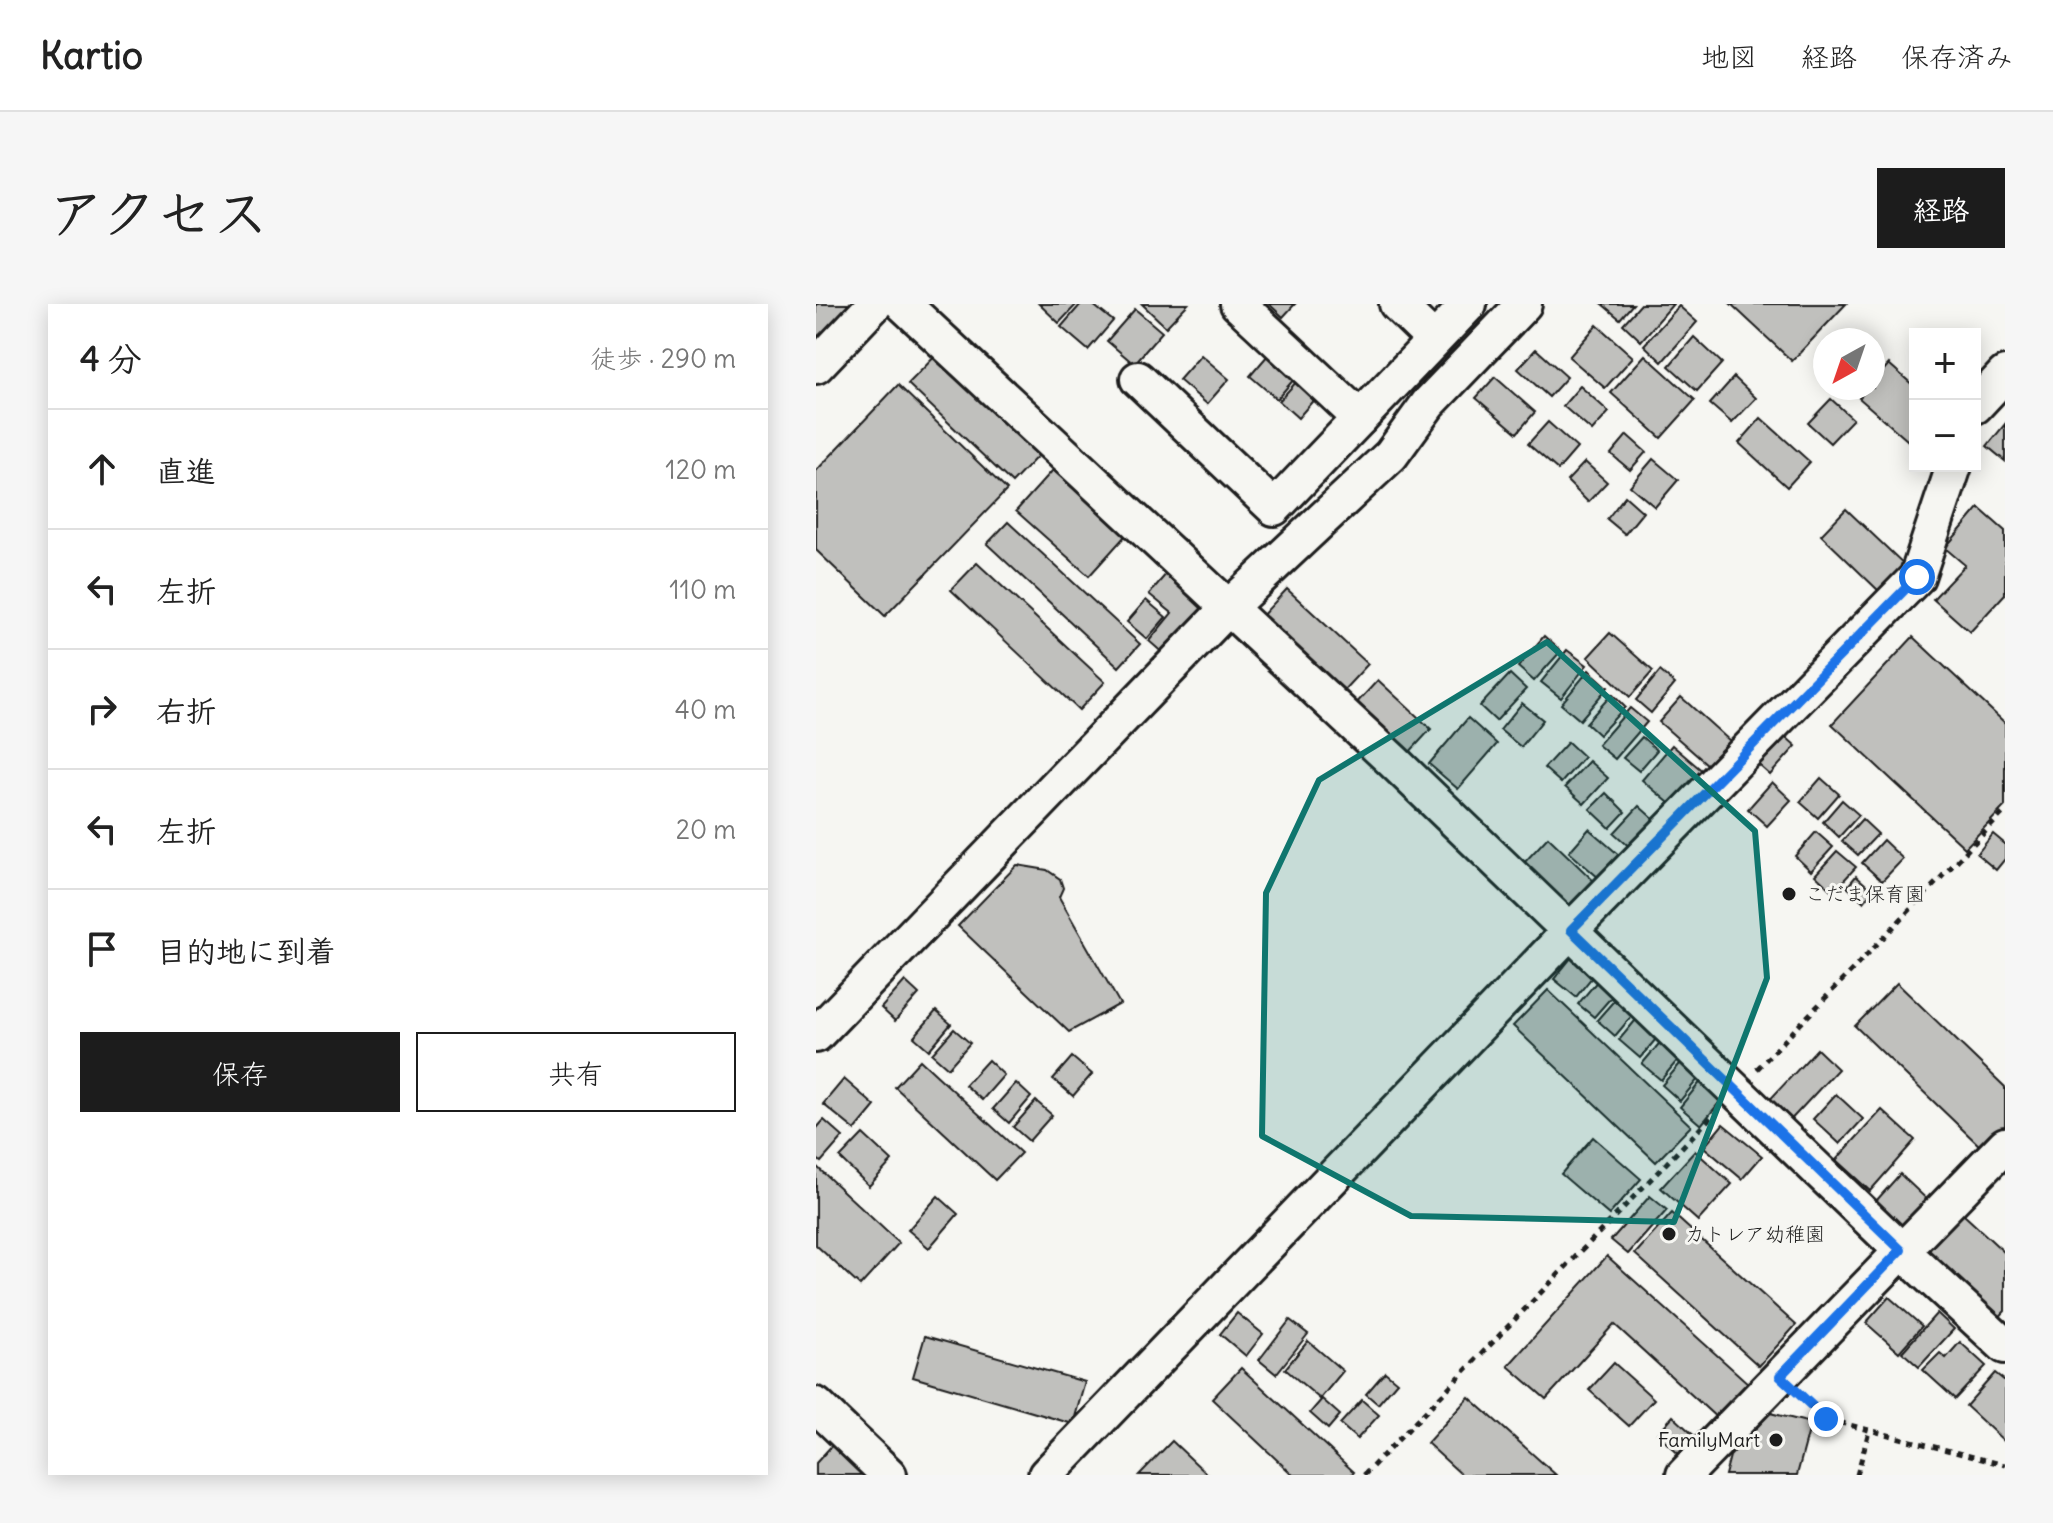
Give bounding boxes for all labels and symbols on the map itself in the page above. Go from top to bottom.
north arrow [1813,328,1885,400]
route start [1899,559,1935,595]
place label: こだま保育園 [1805,881,1925,906]
marker: こだま保育園 [1780,885,1798,903]
place label: カトレア幼稚園 [1685,1221,1825,1246]
marker: カトレア幼稚園 [1660,1225,1678,1243]
route end [1808,1401,1844,1437]
place label: FamilyMart [1658,1427,1760,1452]
marker: FamilyMart [1767,1431,1785,1449]

